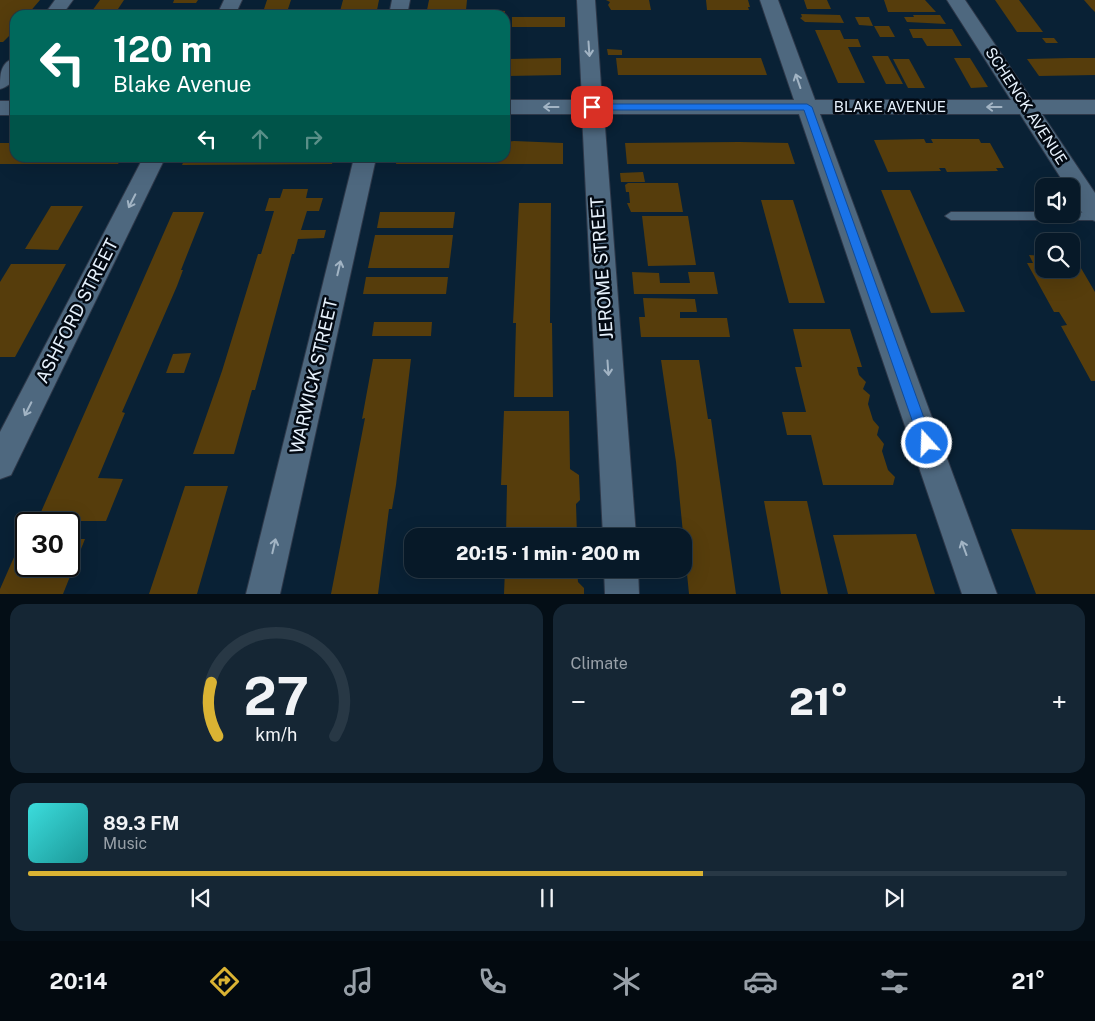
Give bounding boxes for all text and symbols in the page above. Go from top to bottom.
text: 120 m [113,29,212,70]
icon: left [30,30,95,95]
one-way arrow [584,40,593,56]
street label: SCHENCK AVENUE [982,44,1071,167]
text: Blake Avenue [113,71,252,97]
one-way arrow [793,74,802,90]
pin [571,86,613,128]
icon: arrive [578,93,606,121]
street label: BLAKE AVENUE [834,98,946,115]
one-way arrow [544,102,560,112]
one-way arrow [986,102,1002,112]
icon: left [193,125,221,153]
icon: ahead [246,125,274,153]
icon: right [299,125,327,153]
map controls [1035,178,1080,278]
button: sound [1035,178,1080,223]
one-way arrow [127,193,136,208]
street label: JEROME STREET [586,196,617,340]
button: search [1035,233,1080,278]
street label: ASHFORD STREET [31,235,122,387]
one-way arrow [335,261,344,277]
street label: WARWICK STREET [285,296,342,456]
one-way arrow [604,360,613,376]
one-way arrow [23,401,33,416]
position arrow [900,416,952,468]
speed limit sign: 30 [15,512,80,577]
one-way arrow [270,538,279,554]
one-way arrow [959,540,968,556]
text: 20:15 · 1 min · 200 m [456,542,640,564]
text: Climate [571,654,628,673]
text: 27 [243,666,309,727]
text: 21° [789,679,849,724]
text: − [571,685,586,718]
text: + [1051,685,1067,718]
text: km/h [255,724,297,745]
text: 89.3 FM [103,812,179,834]
text: Music [103,834,147,853]
icon: previous [187,884,215,912]
icon: pause [533,884,561,912]
icon: next [880,884,908,912]
icon: directions [207,964,242,999]
icon: music [341,964,376,999]
icon: phone [475,964,510,999]
icon: climate [609,964,644,999]
icon: car [743,964,778,999]
icon: filters [877,964,912,999]
text: 20:14 [50,968,108,994]
text: 21° [1011,968,1045,994]

